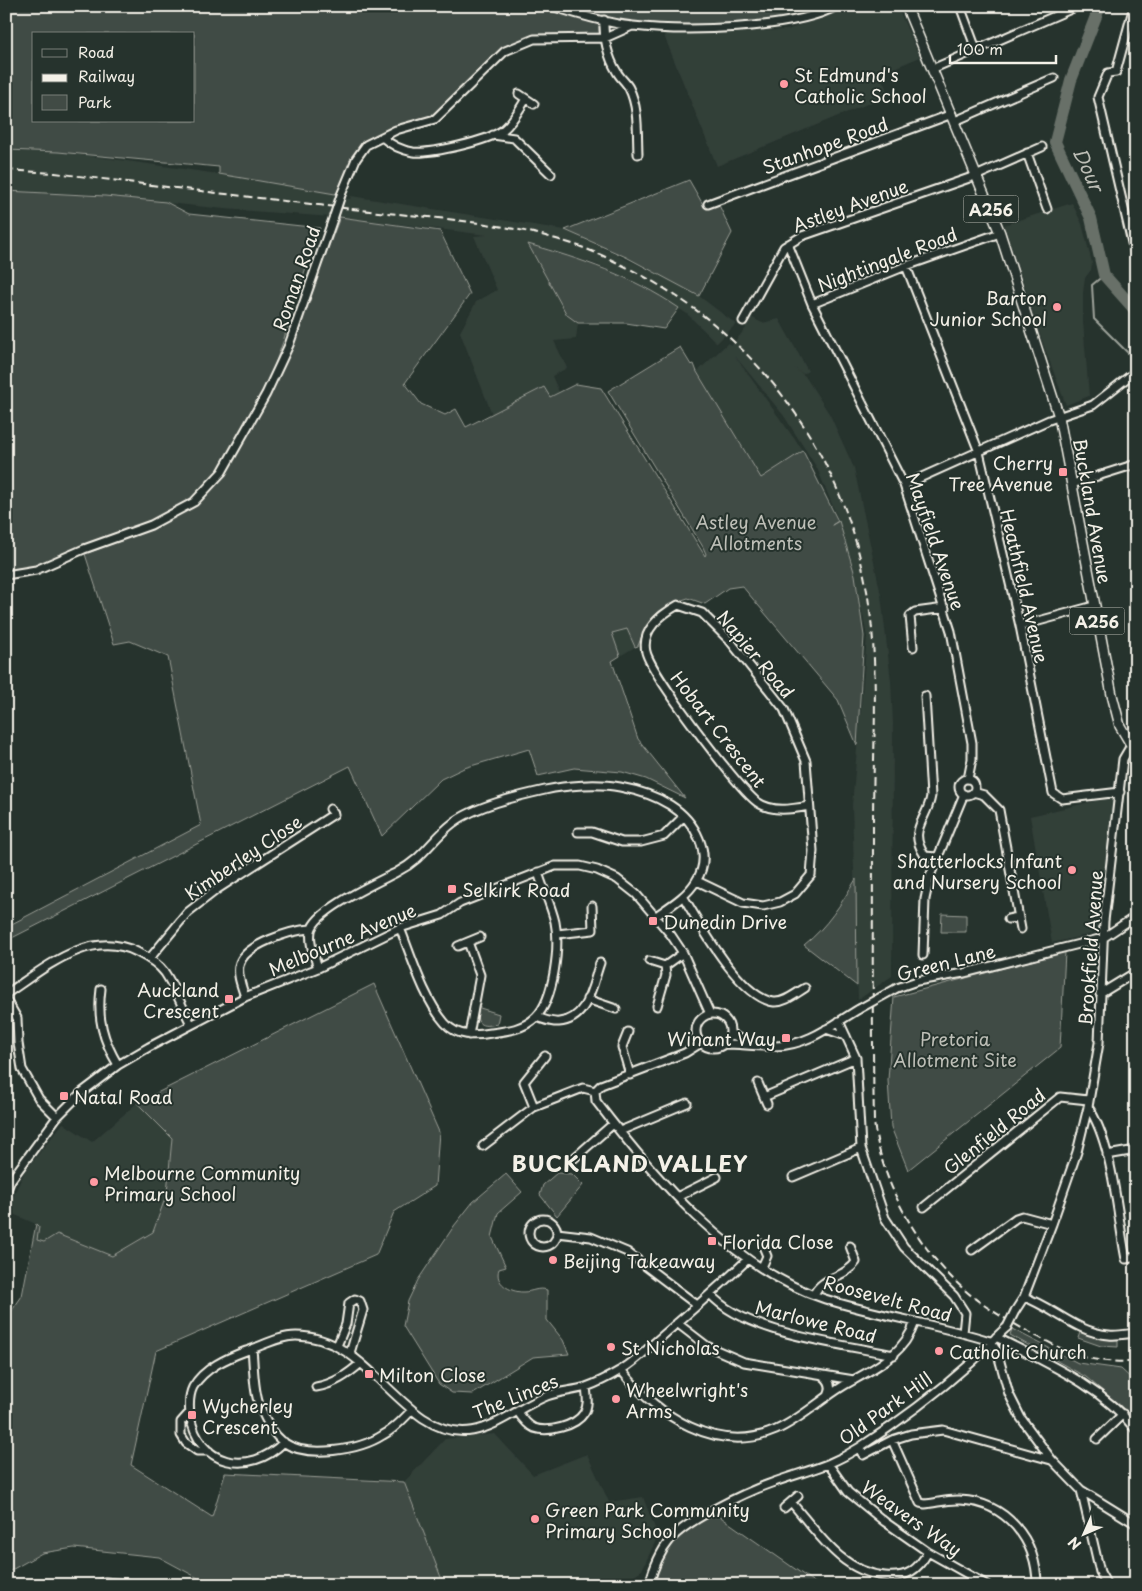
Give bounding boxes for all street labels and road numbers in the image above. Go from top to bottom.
street label: Stanhope Road [758,110,892,180]
street label: Astley Avenue [788,172,912,238]
road number: A256 [964,195,1018,222]
street label: Nightingale Road [813,220,961,298]
street label: Roman Road [265,222,327,334]
street label: Buckland Avenue [1067,436,1119,586]
street label: Mayfield Avenue [900,469,972,614]
street label: Heathfield Avenue [994,506,1056,666]
street label: Napier Road [711,604,801,704]
road number: A256 [1070,608,1124,634]
street label: Hobart Crescent [665,665,773,793]
street label: Kimberley Close [179,808,307,906]
street label: Brookfield Avenue [1071,869,1109,1027]
street label: Melbourne Avenue [264,896,420,982]
street label: Green Lane [894,937,998,987]
street label: Glenfield Road [937,1081,1051,1181]
street label: Roosevelt Road [821,1268,955,1328]
street label: Marlowe Road [752,1293,880,1349]
street label: Old Park Hill [833,1365,937,1451]
street label: The Linces [468,1367,562,1425]
street label: Weavers Way [856,1473,968,1563]

